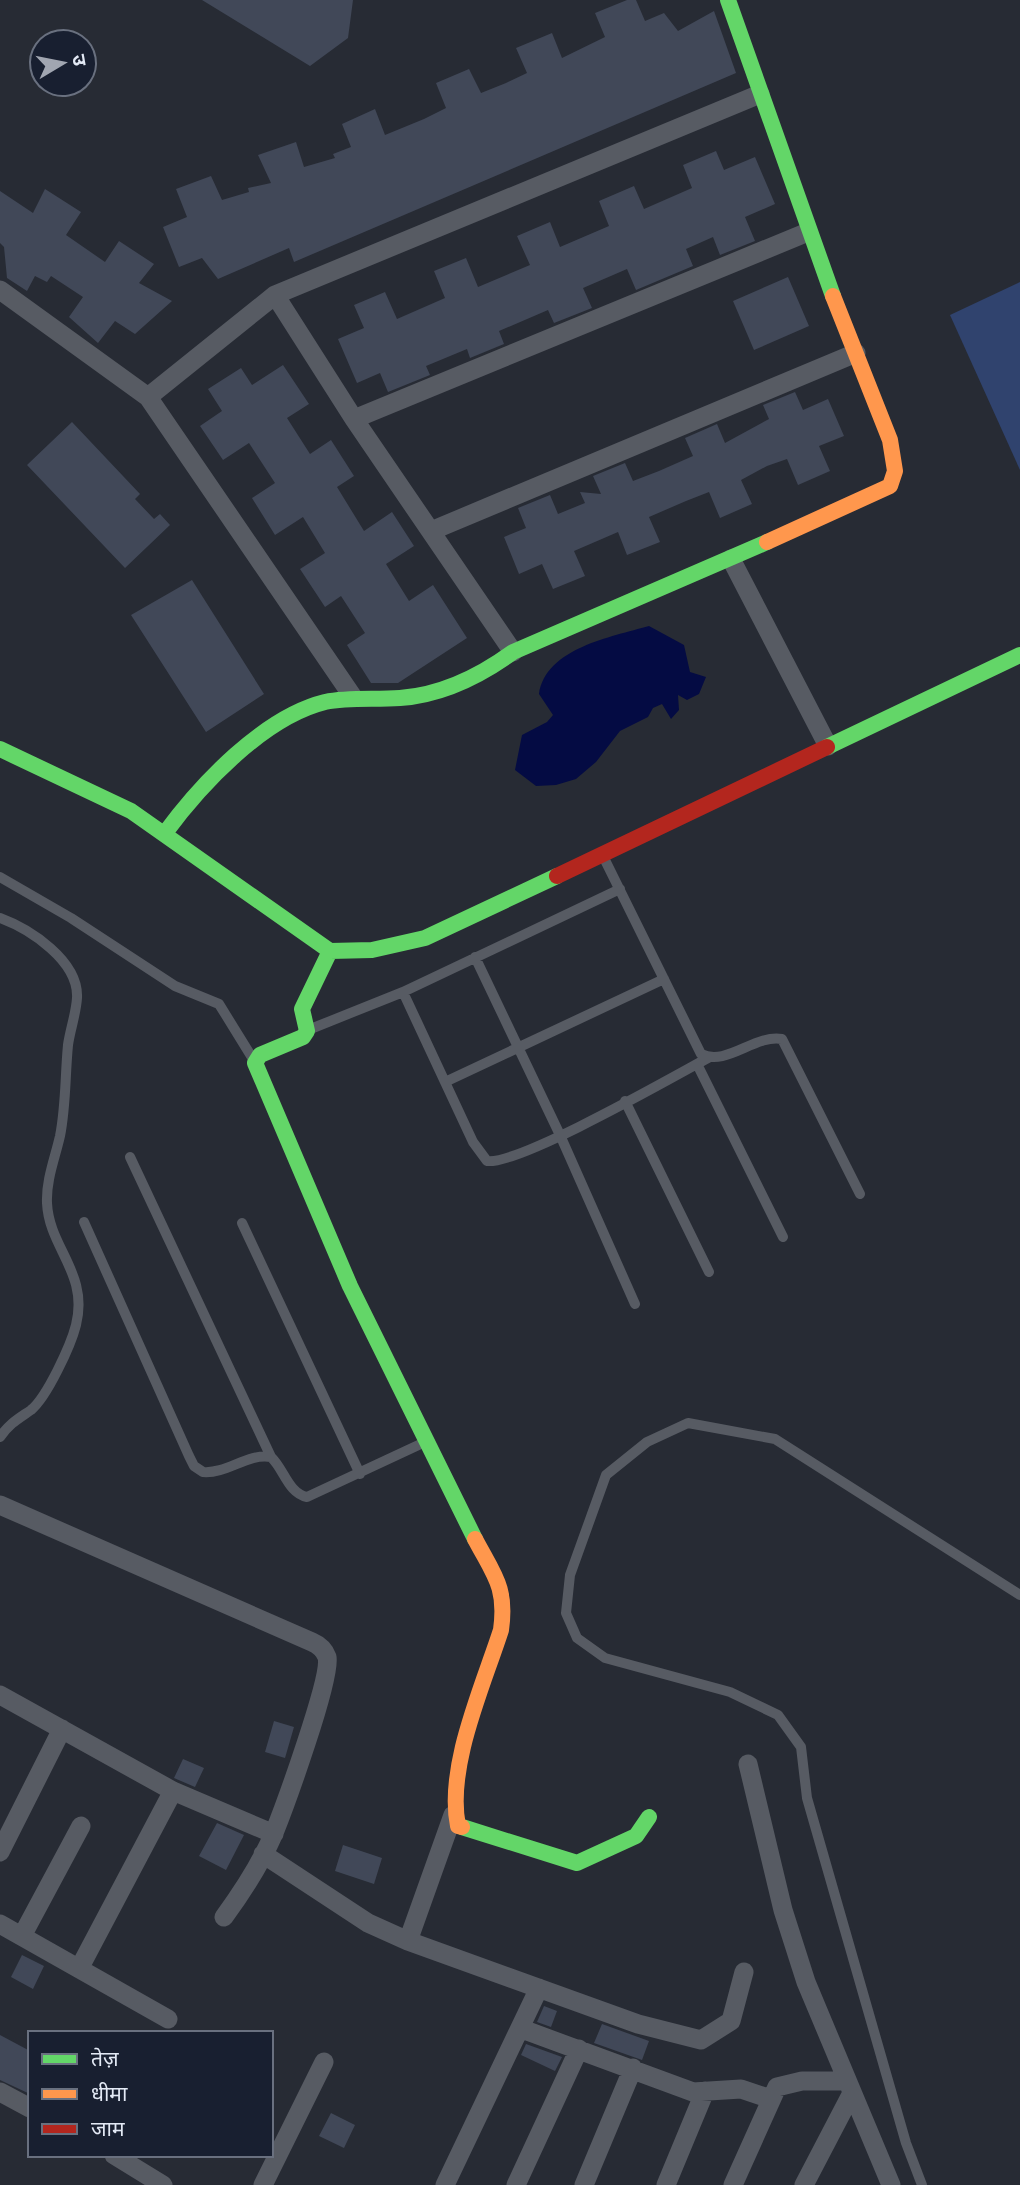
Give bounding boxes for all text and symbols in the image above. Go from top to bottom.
north arrow [28,28,98,98]
text: उ [66,52,93,69]
legend [28,2031,273,2157]
text: तेज़ [91,2045,119,2073]
text: धीमा [91,2080,128,2108]
text: जाम [91,2115,125,2143]

